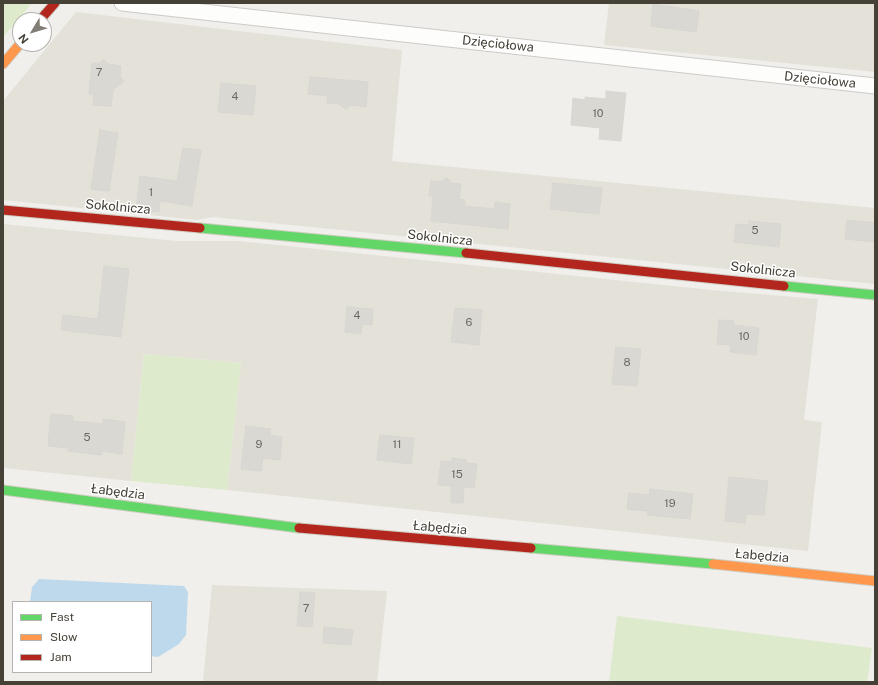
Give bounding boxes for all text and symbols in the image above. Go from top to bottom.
north arrow [12,12,52,52]
text: N [16,32,31,46]
street label: Dzięciołowa [461,32,535,56]
house number: 7 [96,66,102,80]
street label: Dzięciołowa [783,68,857,92]
house number: 4 [232,90,238,104]
house number: 10 [592,107,604,121]
house number: 1 [149,186,153,200]
street label: Sokolnicza [85,196,151,218]
house number: 5 [751,224,759,238]
street label: Sokolnicza [407,227,473,249]
street label: Sokolnicza [730,259,796,281]
house number: 4 [354,309,360,323]
house number: 6 [466,316,472,330]
house number: 10 [738,330,750,344]
house number: 8 [623,356,631,370]
house number: 5 [83,431,91,445]
house number: 9 [256,438,262,452]
house number: 11 [393,438,401,452]
house number: 15 [451,468,463,482]
street label: Łabędzia [90,481,146,503]
house number: 19 [664,497,676,511]
street label: Łabędzia [412,518,468,538]
street label: Łabędzia [734,546,790,566]
legend [12,601,152,673]
house number: 7 [303,602,309,616]
text: Fast [50,610,74,624]
text: Slow [50,630,77,644]
text: Jam [50,650,72,664]

